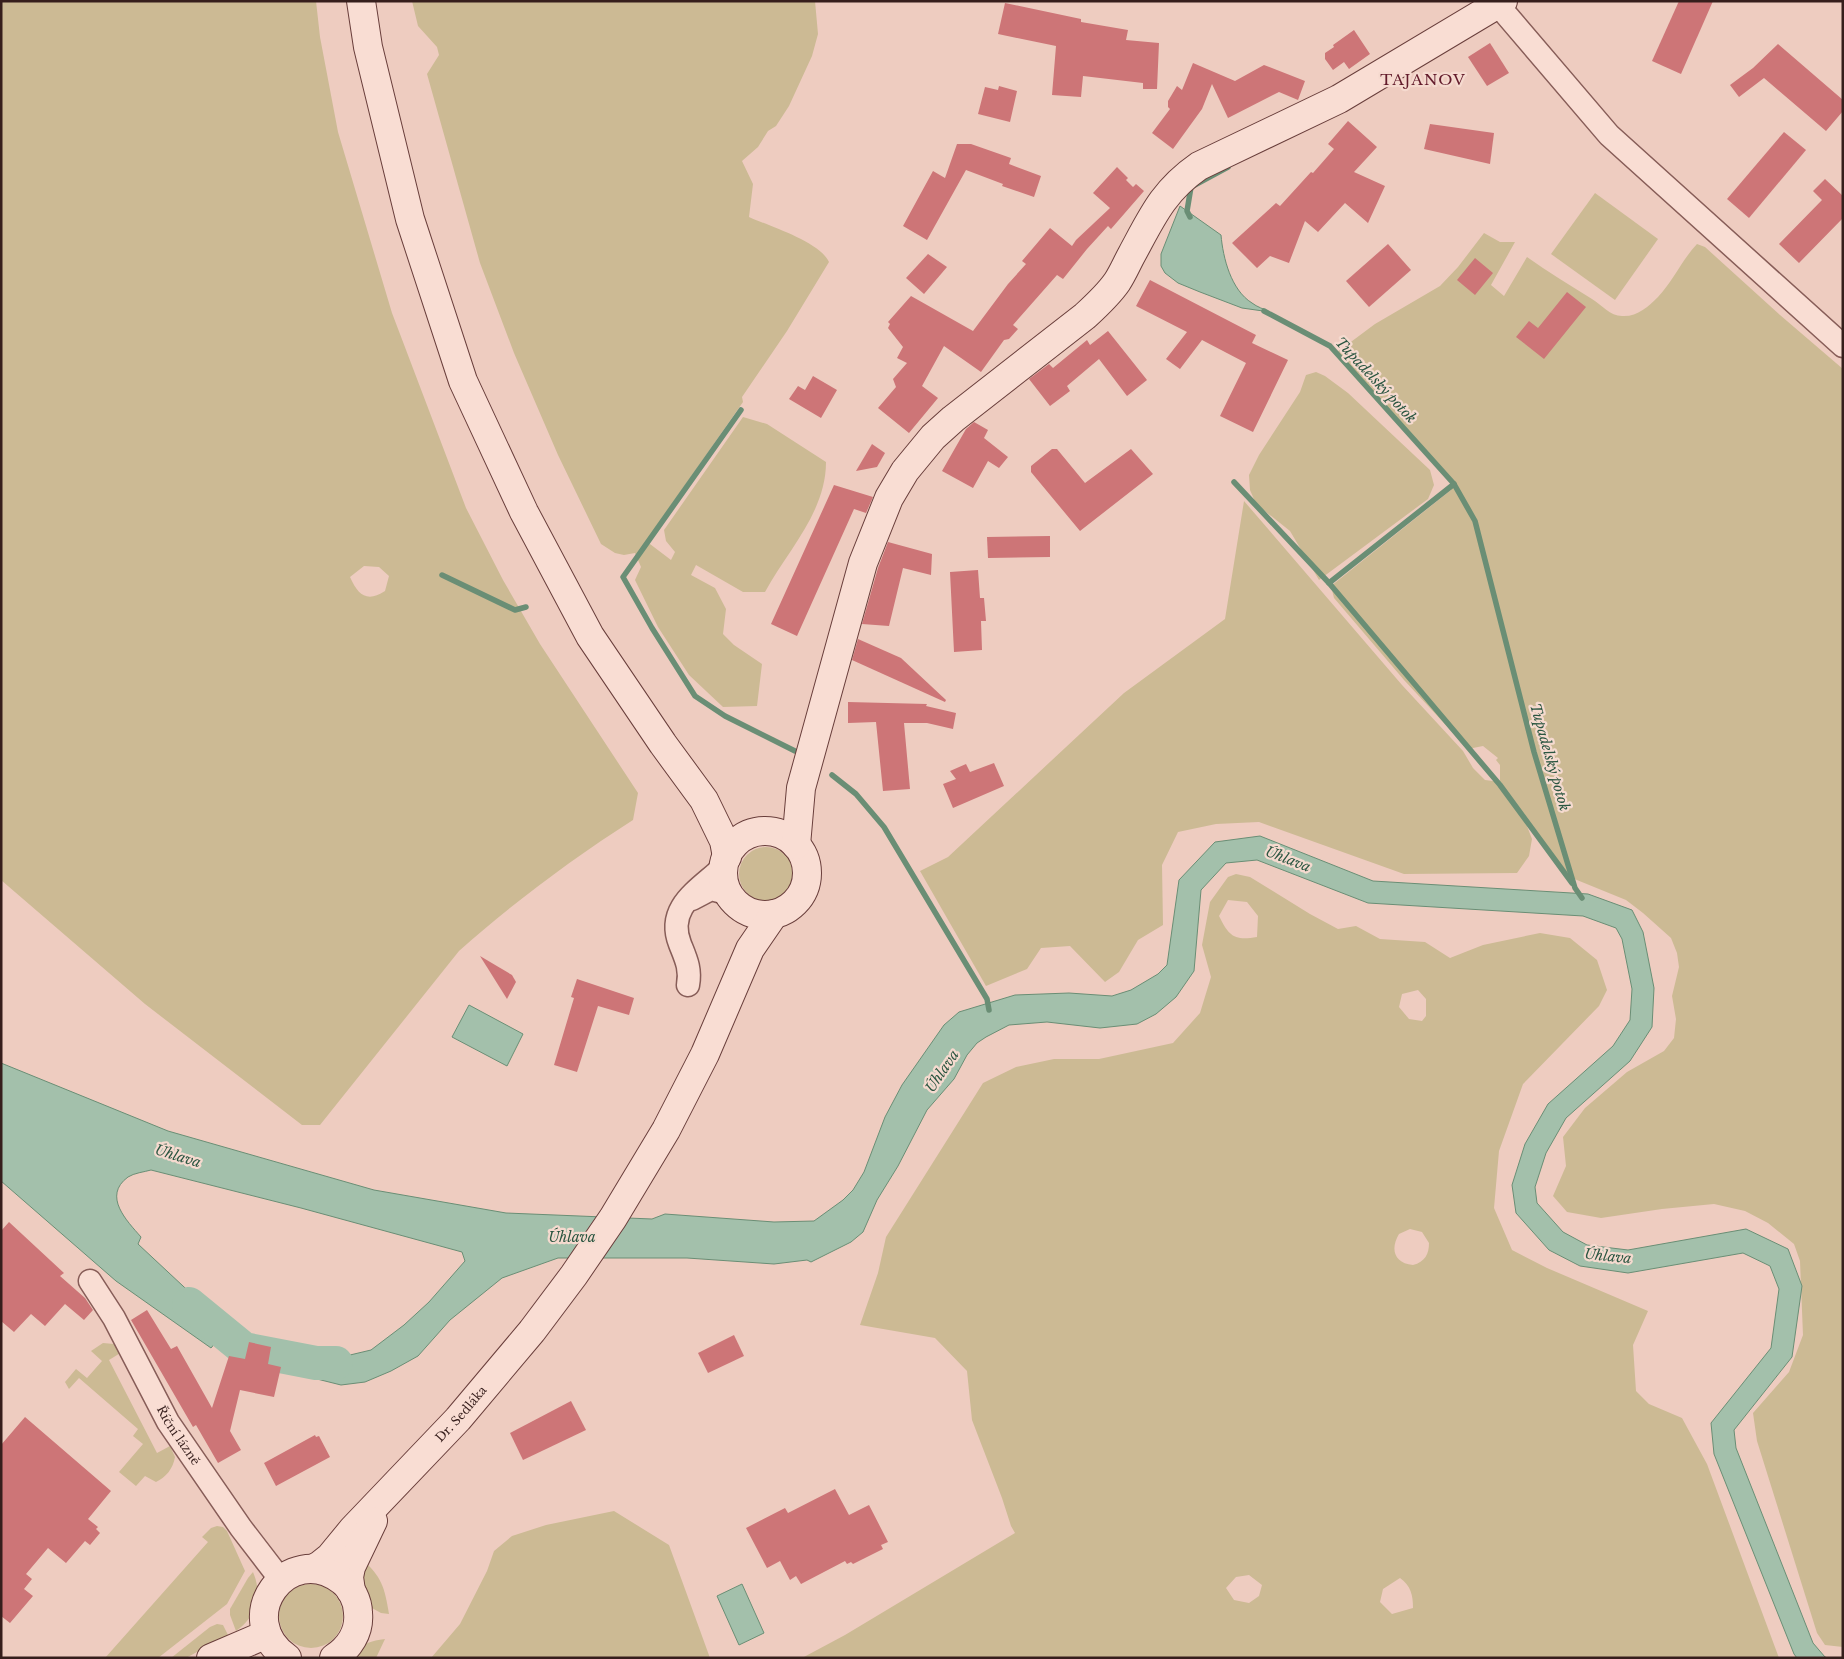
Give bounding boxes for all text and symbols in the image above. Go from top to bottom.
district label: TAJANOV [1380,70,1466,89]
water label: Tupadelský potok [1332,333,1420,427]
water label: Tupadelský potok [1526,701,1574,813]
water label: Úhlava [1263,841,1314,876]
water label: Úhlava [920,1046,963,1096]
water label: Úhlava [153,1140,204,1172]
water label: Úhlava [548,1227,596,1246]
water label: Úhlava [1584,1244,1633,1267]
street label: Dr. Sedláka [432,1382,490,1445]
street label: Říční lázně [154,1402,203,1468]

